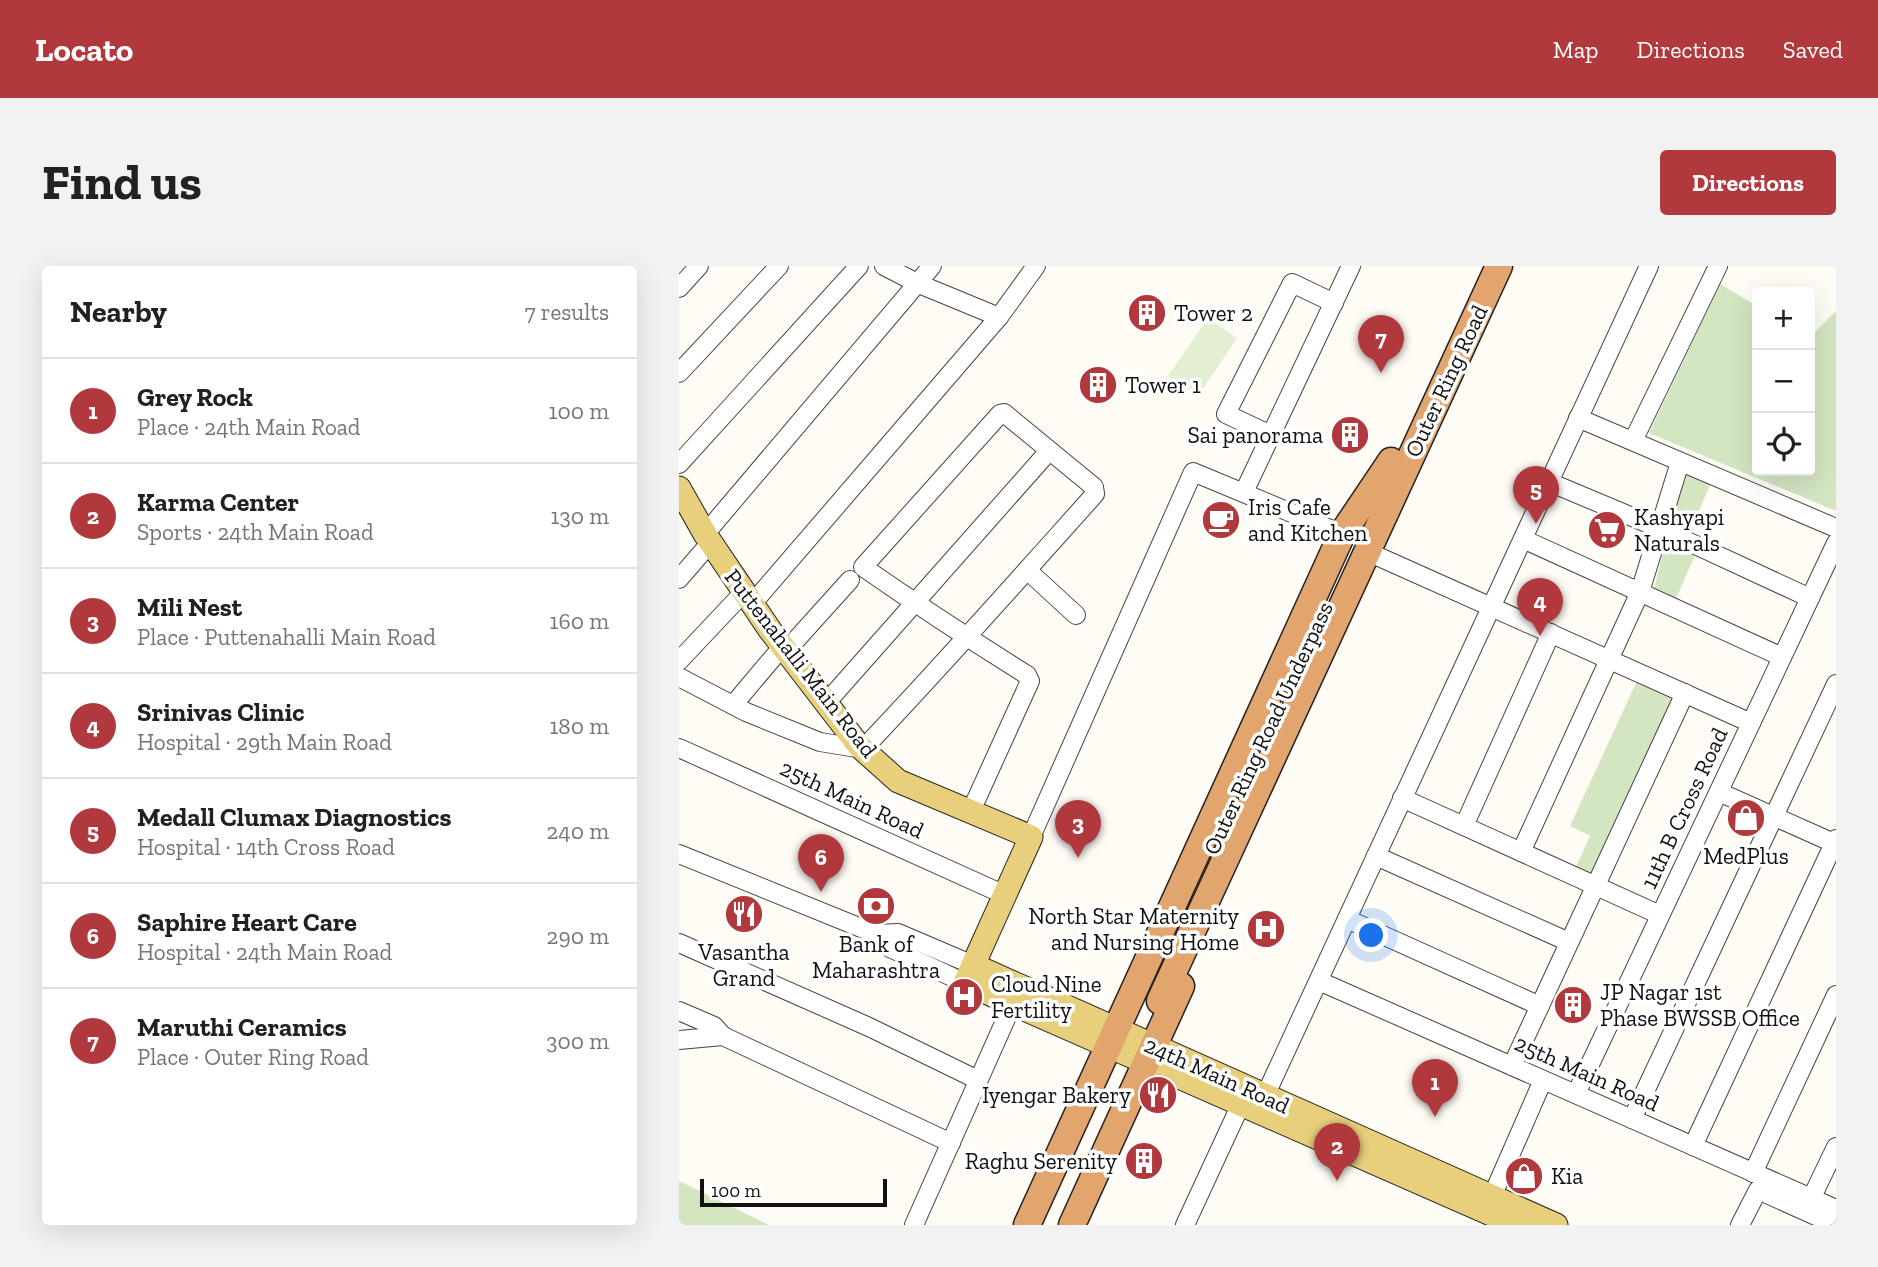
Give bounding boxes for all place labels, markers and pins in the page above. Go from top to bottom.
building icon: Tower 2 [1126,292,1168,334]
place label: Tower 2 [1174,299,1253,327]
pin: 7 [1358,315,1404,373]
building icon: Tower 1 [1077,364,1119,406]
place label: Tower 1 [1125,371,1201,399]
building icon: Sai panorama [1329,414,1371,456]
place label: Sai panorama [1188,421,1323,449]
pin: 5 [1513,466,1559,524]
place label: Iris Cafe and Kitchen [1248,493,1367,547]
cafe icon: Iris Cafe and Kitchen [1200,499,1242,541]
place label: Kashyapi Naturals [1634,503,1724,557]
supermarket icon: Kashyapi Naturals [1586,509,1628,551]
pin: 4 [1517,578,1563,636]
shop icon: MedPlus [1725,797,1767,839]
pin: 3 [1055,800,1101,858]
pin: 6 [798,834,844,892]
place label: MedPlus [1703,842,1789,870]
bank icon: Bank of Maharashtra [855,885,897,927]
restaurant icon: Vasantha Grand [723,893,765,935]
place label: North Star Maternity and Nursing Home [1028,902,1239,956]
hospital icon: North Star Maternity and Nursing Home [1245,908,1287,950]
place label: Bank of Maharashtra [812,930,940,984]
place label: Vasantha Grand [697,938,790,992]
place label: Cloud Nine Fertility [991,970,1102,1024]
hospital icon: Cloud Nine Fertility [943,976,985,1018]
place label: JP Nagar 1st Phase BWSSB Office [1600,978,1800,1032]
building icon: JP Nagar 1st Phase BWSSB Office [1552,984,1594,1026]
pin: 1 [1412,1059,1458,1117]
restaurant icon: Iyengar Bakery [1137,1074,1179,1116]
place label: Iyengar Bakery [982,1081,1131,1109]
pin: 2 [1314,1123,1360,1181]
building icon: Raghu Serenity [1123,1140,1165,1182]
place label: Raghu Serenity [965,1147,1117,1175]
shop icon: Kia [1503,1155,1545,1197]
place label: Kia [1551,1162,1583,1190]

